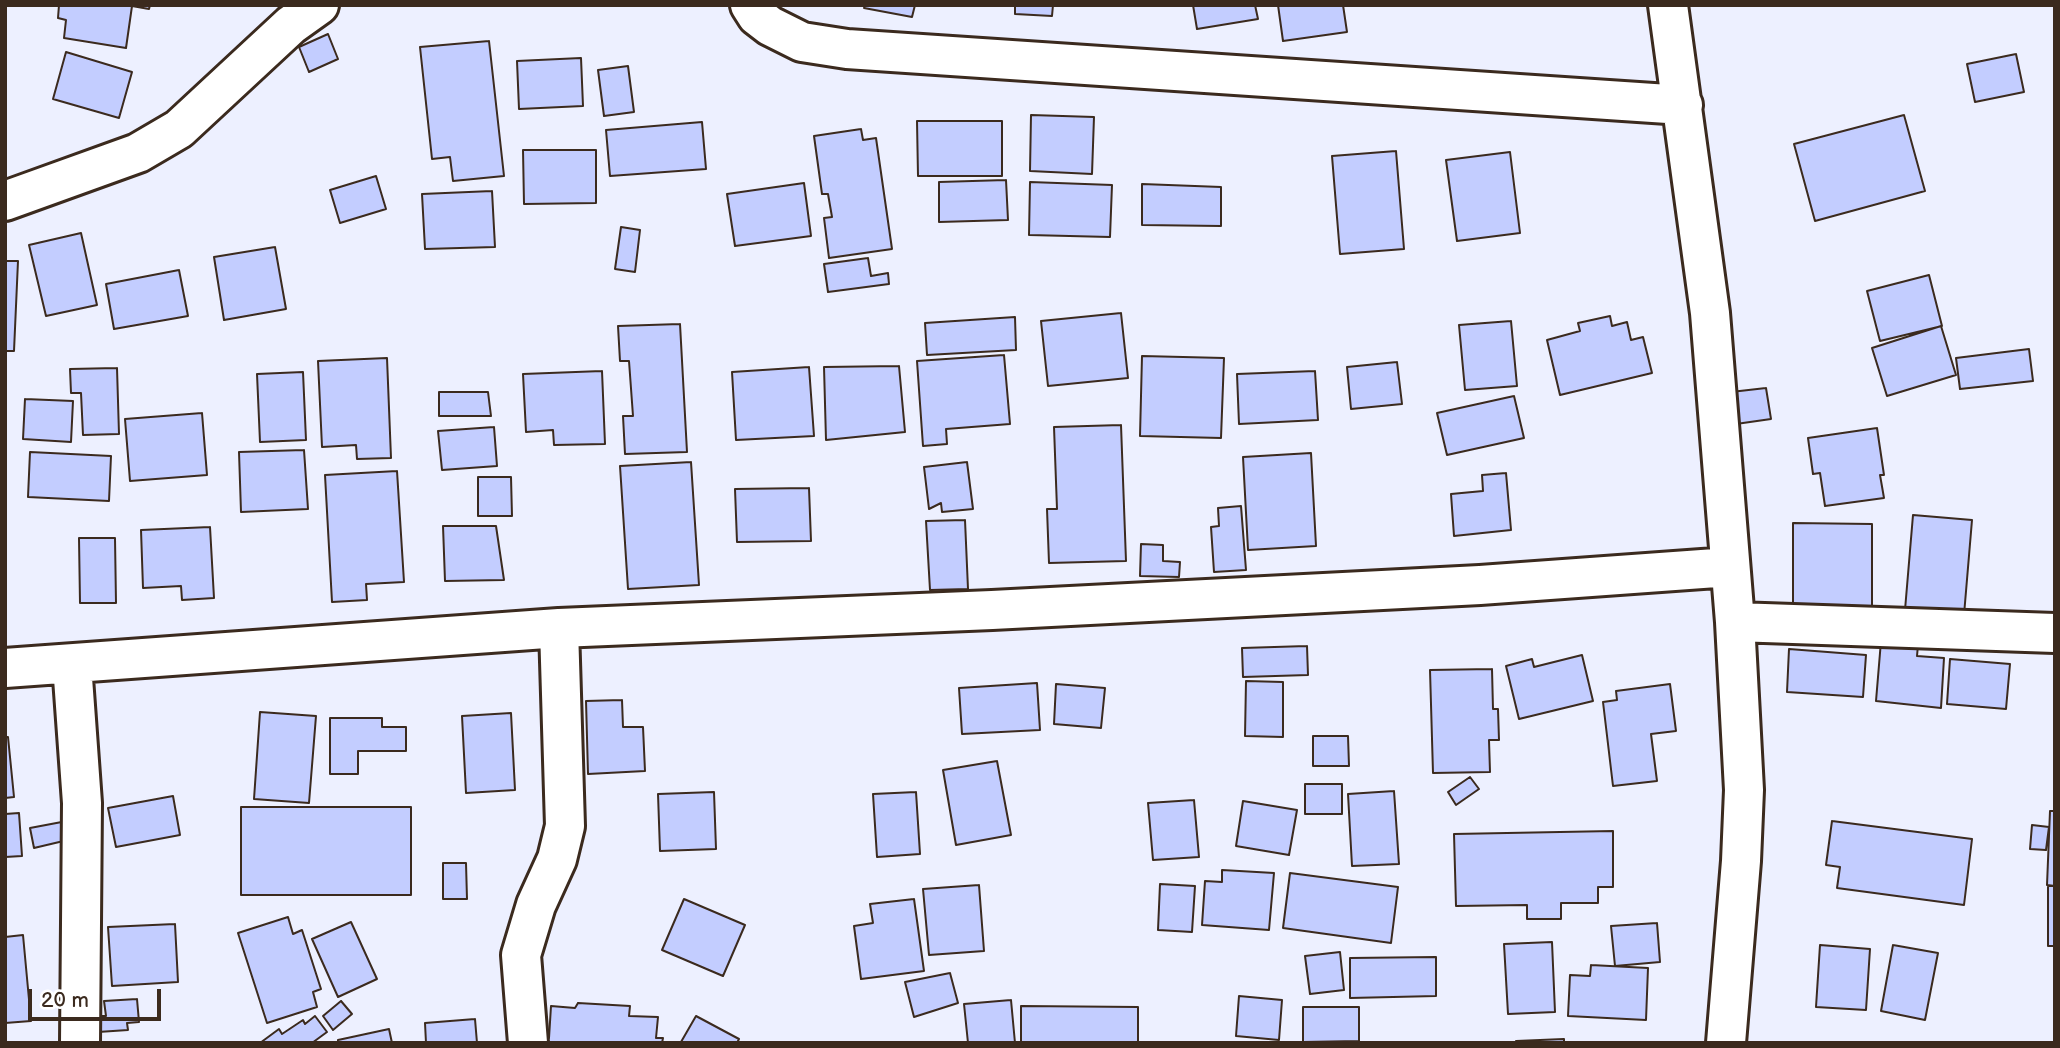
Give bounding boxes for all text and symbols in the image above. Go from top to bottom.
scale bar [32,974,164,1018]
text: 20 m [41,988,89,1013]

